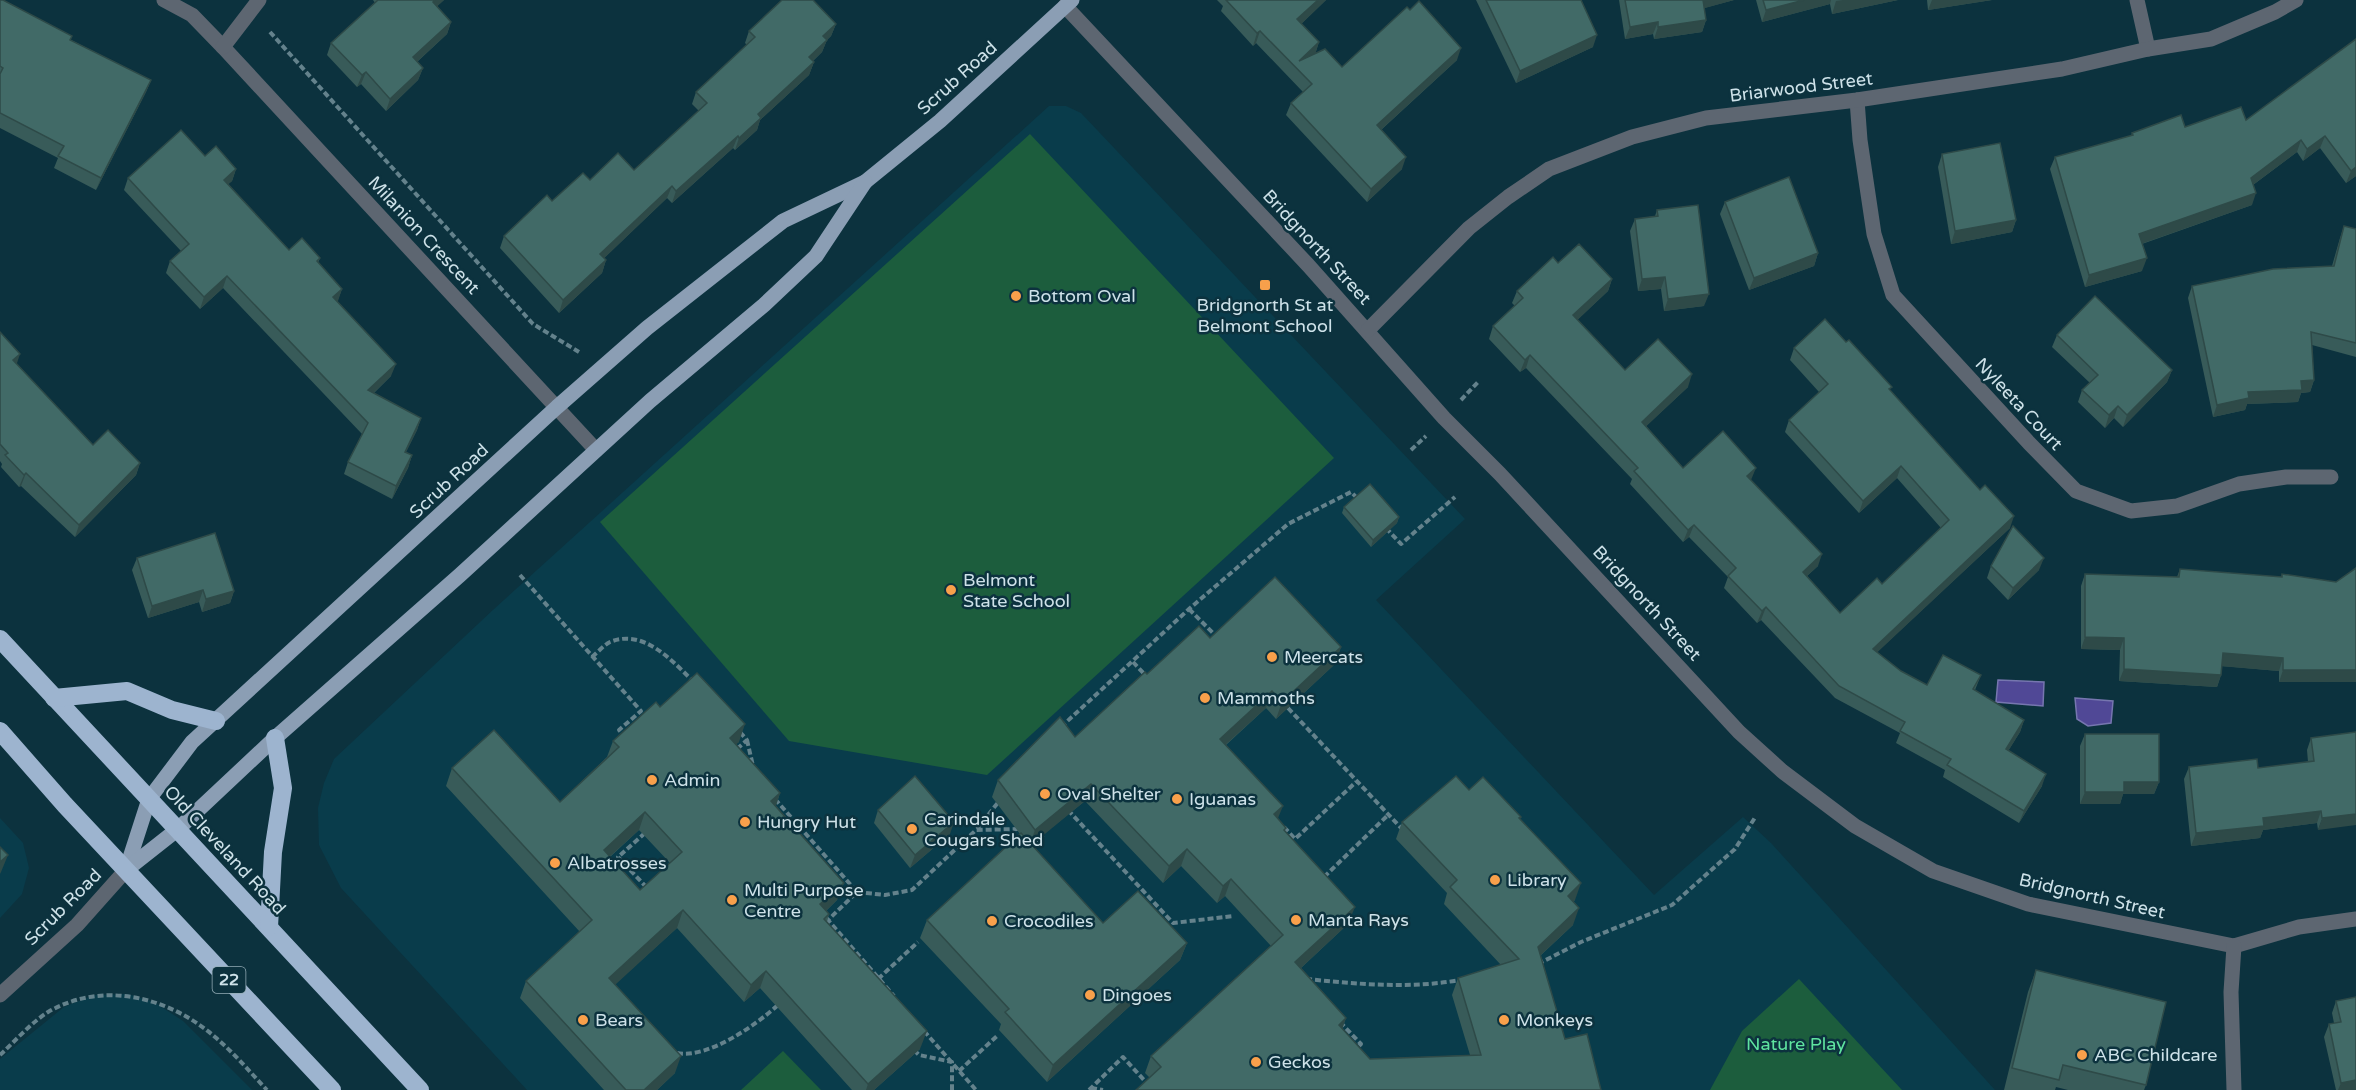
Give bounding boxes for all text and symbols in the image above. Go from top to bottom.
street label: Scrub Road [913,36,1001,120]
street label: Briarwood Street [1728,67,1874,107]
street label: Milanion Crescent [364,171,484,299]
street label: Bridgnorth Street [1258,185,1376,309]
marker: Bridgnorth St at Belmont School [1258,278,1272,292]
place label: Bottom Oval [1028,285,1136,307]
marker: Bottom Oval [1009,289,1023,303]
place label: Bridgnorth St at Belmont School [1197,294,1334,337]
street label: Nyleeta Court [1971,353,2067,455]
street label: Scrub Road [405,439,493,523]
street label: Bridgnorth Street [1588,541,1706,665]
place label: Belmont State School [963,569,1070,612]
marker: Belmont State School [944,583,958,597]
place label: Meercats [1284,646,1363,668]
marker: Meercats [1265,650,1279,664]
place label: Mammoths [1217,687,1315,709]
marker: Mammoths [1198,691,1212,705]
place label: Admin [664,769,721,791]
marker: Admin [645,773,659,787]
street label: Old Cleveland Road [159,781,291,919]
place label: Oval Shelter [1057,783,1161,805]
marker: Oval Shelter [1038,787,1052,801]
place label: Iguanas [1189,788,1256,810]
marker: Iguanas [1170,792,1184,806]
place label: Carindale Cougars Shed [924,808,1043,851]
place label: Hungry Hut [757,811,856,833]
marker: Hungry Hut [738,815,752,829]
marker: Carindale Cougars Shed [905,822,919,836]
place label: Albatrosses [567,852,667,874]
marker: Albatrosses [548,856,562,870]
street label: Scrub Road [20,864,106,950]
place label: Library [1507,869,1567,891]
street label: Bridgnorth Street [2017,869,2167,924]
marker: Library [1488,873,1502,887]
place label: Multi Purpose Centre [744,879,864,922]
marker: Multi Purpose Centre [725,893,739,907]
place label: Manta Rays [1308,909,1409,931]
place label: Crocodiles [1004,910,1094,932]
marker: Manta Rays [1289,913,1303,927]
marker: Crocodiles [985,914,999,928]
road number: 22 [212,967,246,993]
place label: Dingoes [1102,984,1172,1006]
marker: Dingoes [1083,988,1097,1002]
place label: Bears [595,1009,643,1031]
place label: Monkeys [1516,1009,1593,1031]
marker: Bears [576,1013,590,1027]
marker: Monkeys [1497,1013,1511,1027]
park label: Nature Play [1746,1033,1846,1055]
place label: ABC Childcare [2094,1044,2217,1066]
marker: ABC Childcare [2075,1048,2089,1062]
place label: Geckos [1268,1051,1331,1073]
marker: Geckos [1249,1055,1263,1069]

